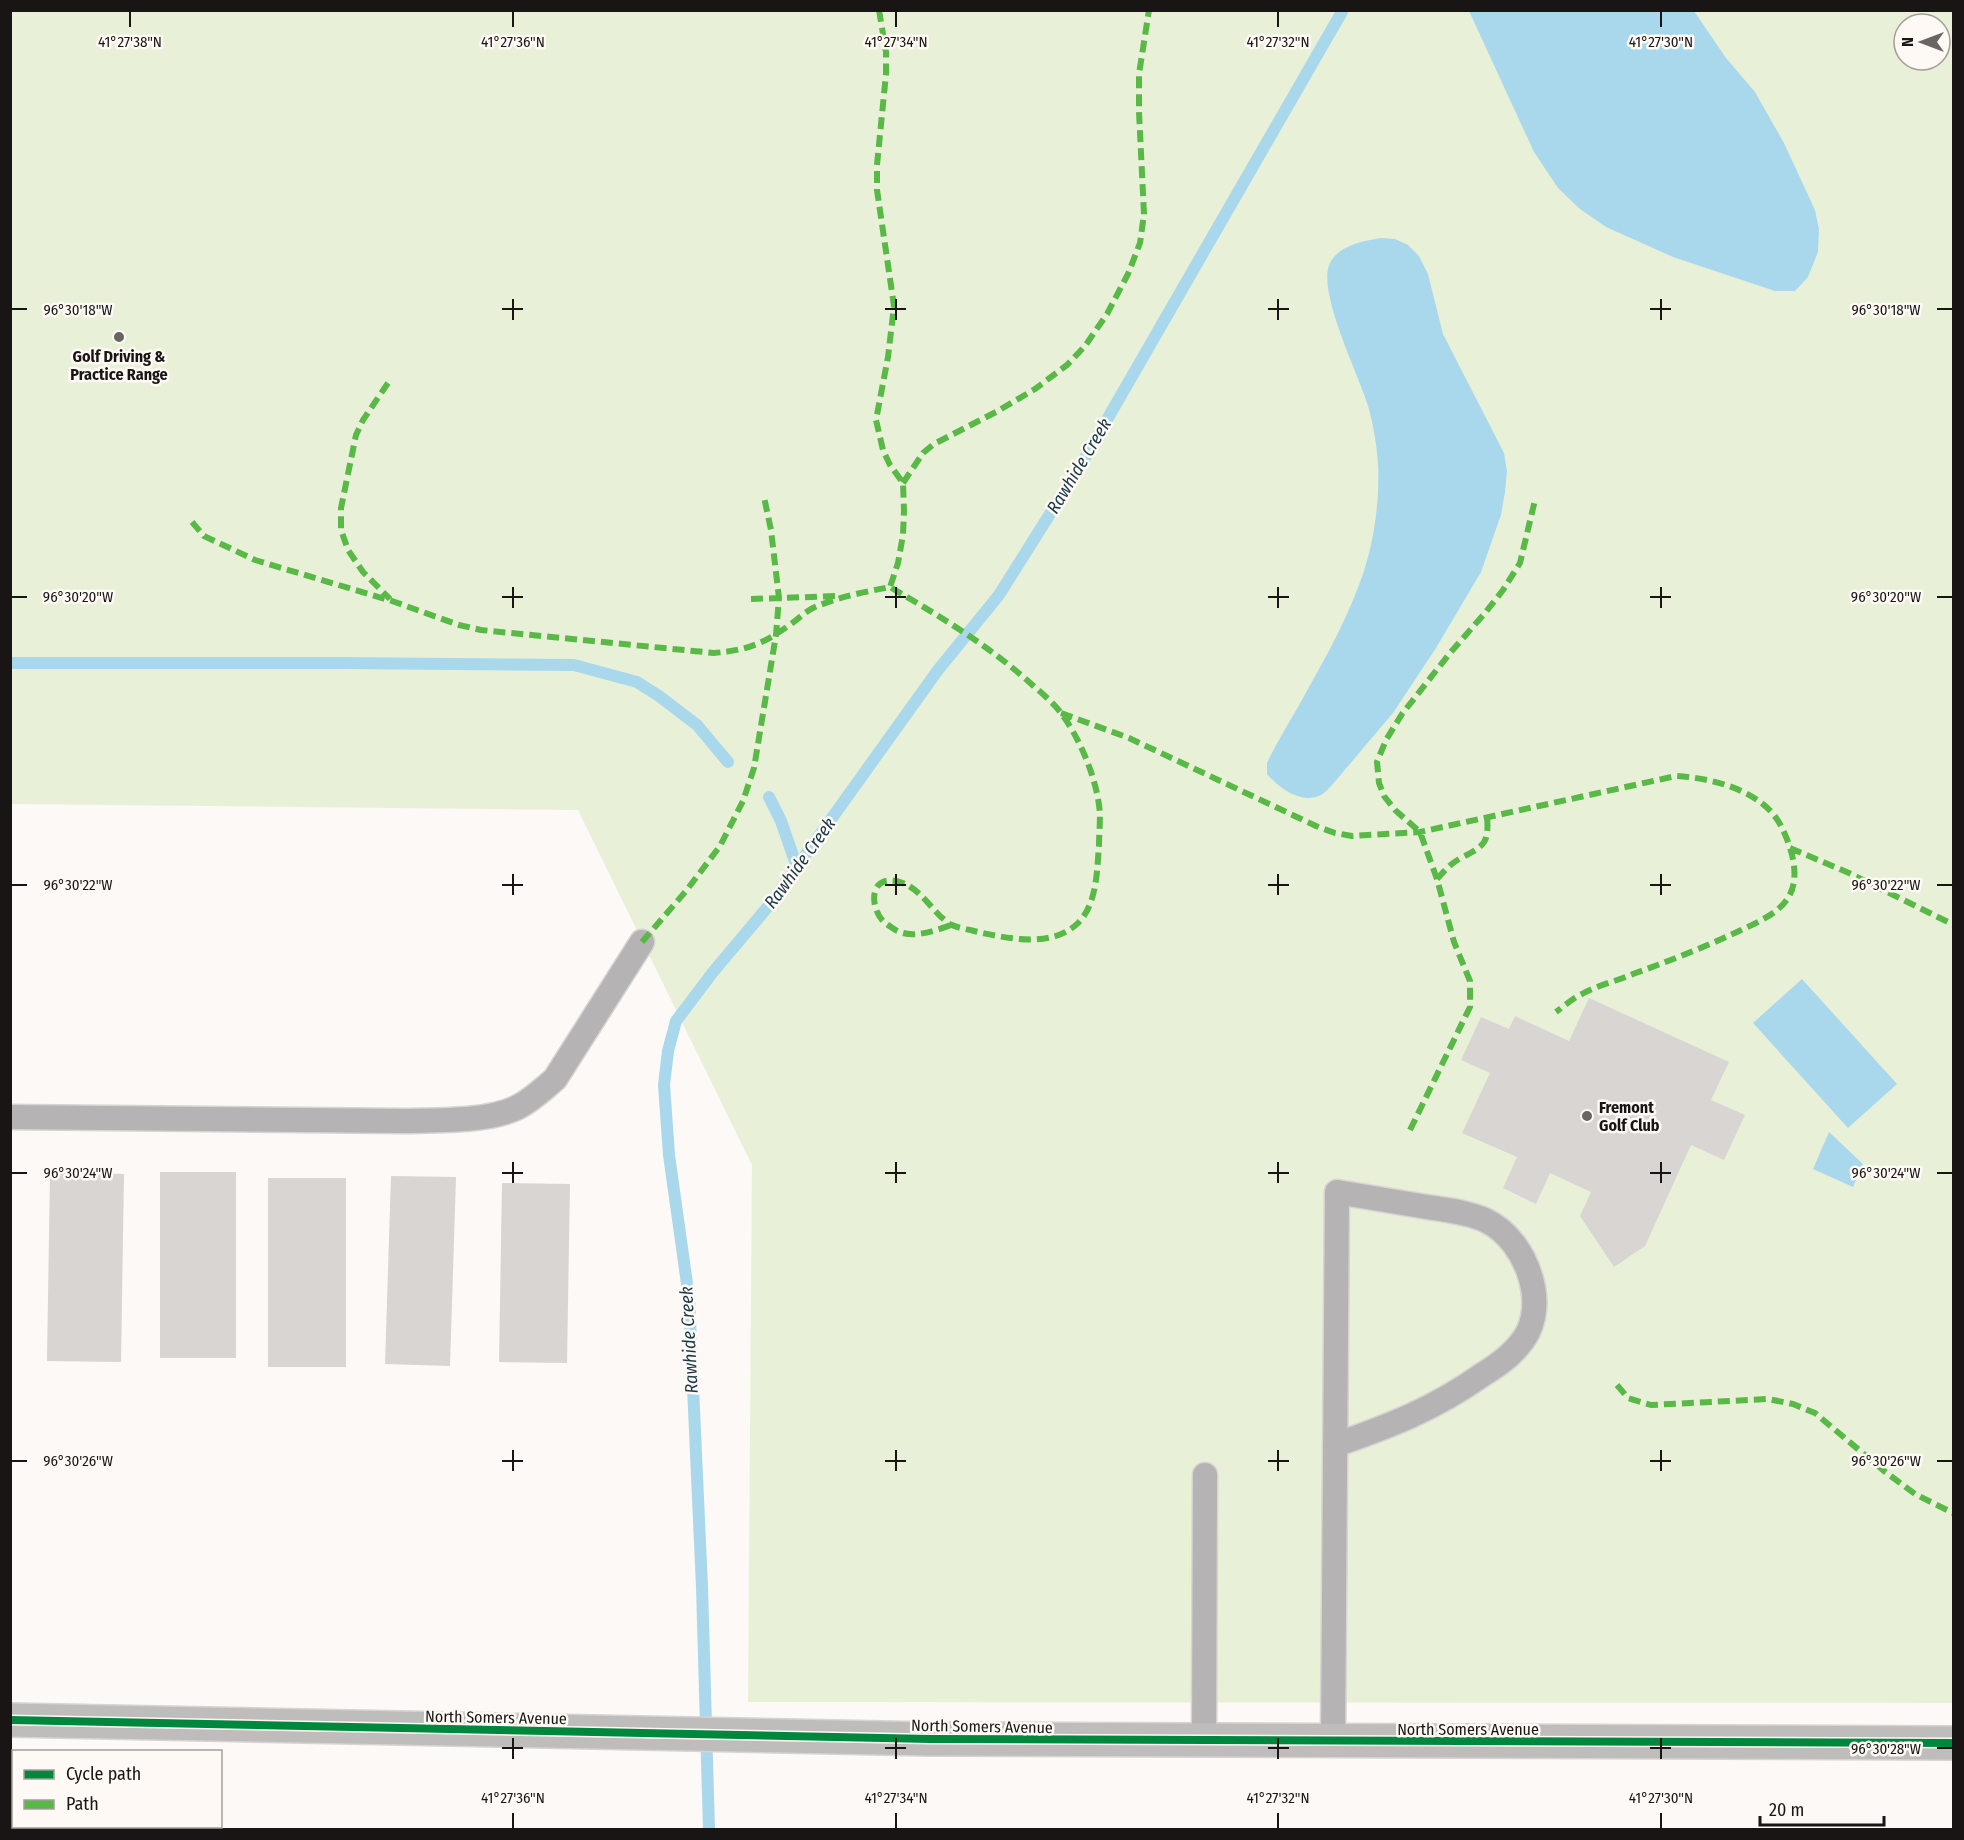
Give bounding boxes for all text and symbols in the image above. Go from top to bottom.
north arrow [1892,12,1952,72]
text: 41°27'38"N [98,33,162,51]
text: 41°27'36"N [481,33,545,51]
text: 41°27'34"N [864,33,928,51]
text: 41°27'32"N [1246,33,1310,51]
text: 41°27'30"N [1629,33,1693,51]
text: N [1898,37,1917,47]
text: 96°30'18"W [43,301,113,319]
text: 96°30'18"W [1851,301,1921,319]
marker: Golf Driving & Practice Range [112,330,126,344]
place label: Golf Driving & Practice Range [70,347,168,384]
water label: Rawhide Creek [1042,414,1116,518]
text: 96°30'20"W [43,588,113,606]
text: 96°30'20"W [1851,588,1921,606]
water label: Rawhide Creek [760,813,840,913]
text: 96°30'22"W [43,876,113,894]
text: 96°30'22"W [1851,876,1921,894]
place label: Fremont Golf Club [1599,1098,1660,1135]
marker: Fremont Golf Club [1580,1109,1594,1123]
text: 96°30'24"W [44,1164,112,1182]
text: 96°30'24"W [1852,1164,1920,1182]
water label: Rawhide Creek [675,1286,703,1394]
text: 96°30'26"W [43,1452,113,1470]
text: 96°30'26"W [1851,1452,1921,1470]
street label: North Somers Avenue [425,1707,567,1728]
street label: North Somers Avenue [911,1716,1053,1737]
street label: North Somers Avenue [1397,1720,1539,1739]
text: 96°30'28"W [1851,1740,1921,1758]
legend [12,1750,222,1828]
text: Cycle path [66,1763,141,1785]
text: 41°27'36"N [481,1789,545,1807]
text: 41°27'34"N [864,1789,928,1807]
text: 41°27'32"N [1246,1789,1310,1807]
text: 41°27'30"N [1629,1789,1693,1807]
scale bar [1760,1789,1884,1827]
text: Path [66,1793,99,1815]
text: 20 m [1769,1799,1804,1821]

